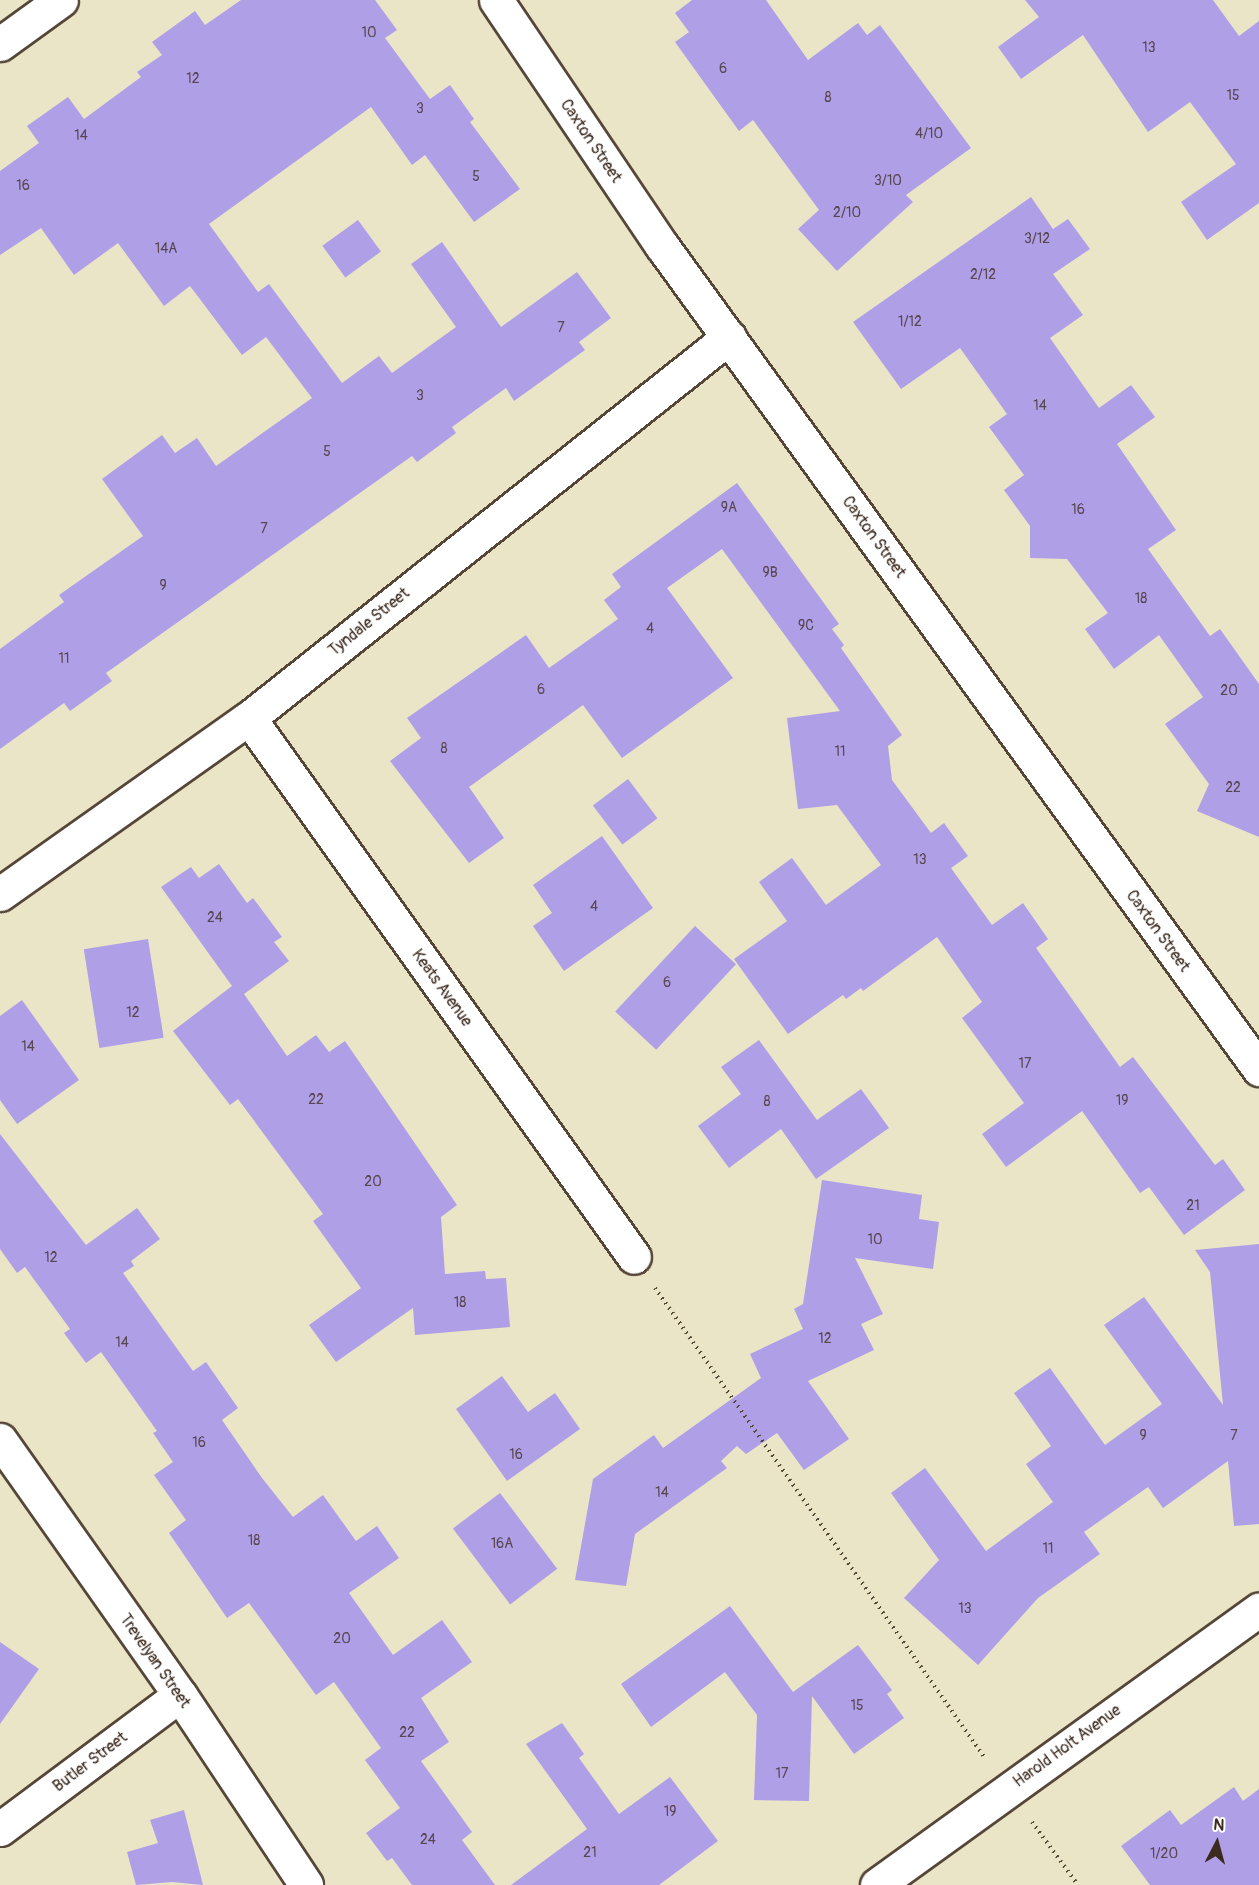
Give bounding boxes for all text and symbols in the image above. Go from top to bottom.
house number: 10 [361,25,377,41]
house number: 13 [1142,40,1156,56]
house number: 6 [719,61,727,77]
house number: 12 [186,71,200,87]
house number: 15 [1226,88,1240,104]
house number: 8 [824,90,832,106]
street label: Caxton Street [556,96,626,186]
house number: 3 [416,101,424,117]
house number: 4/10 [915,126,943,142]
house number: 14 [74,128,88,144]
house number: 5 [472,169,480,185]
house number: 3/10 [874,173,902,189]
house number: 16 [16,178,30,194]
house number: 2/10 [833,205,861,221]
house number: 3/12 [1024,231,1050,247]
house number: 14A [155,241,177,257]
house number: 2/12 [970,267,996,283]
house number: 1/12 [898,314,922,330]
house number: 7 [557,320,565,336]
house number: 3 [416,388,424,404]
house number: 14 [1033,398,1047,414]
house number: 5 [323,444,331,460]
street label: Caxton Street [838,492,910,582]
house number: 9A [721,500,737,516]
house number: 16 [1071,502,1085,518]
house number: 7 [260,521,268,537]
house number: 9B [762,565,778,581]
house number: 9 [159,578,167,594]
street label: Tyndale Street [325,584,413,660]
house number: 18 [1135,591,1147,607]
house number: 9C [798,618,814,634]
house number: 4 [646,621,654,637]
house number: 11 [59,651,69,667]
house number: 6 [537,682,545,698]
house number: 20 [1220,683,1238,699]
house number: 8 [440,741,448,757]
house number: 11 [835,744,845,760]
house number: 22 [1225,780,1241,796]
house number: 13 [913,852,927,868]
street label: Caxton Street [1122,886,1194,976]
house number: 4 [590,899,598,915]
house number: 24 [207,910,223,926]
street label: Keats Avenue [408,946,476,1030]
house number: 6 [663,975,671,991]
house number: 12 [126,1005,140,1021]
house number: 14 [21,1039,35,1055]
house number: 17 [1019,1056,1031,1072]
house number: 22 [308,1092,324,1108]
house number: 19 [1116,1093,1128,1109]
house number: 8 [763,1094,771,1110]
house number: 20 [364,1174,382,1190]
house number: 21 [1186,1198,1200,1214]
house number: 10 [867,1232,883,1248]
house number: 12 [44,1250,58,1266]
house number: 18 [454,1295,466,1311]
house number: 12 [818,1331,832,1347]
house number: 14 [115,1335,129,1351]
house number: 9 [1139,1428,1147,1444]
house number: 7 [1230,1428,1238,1444]
house number: 16 [192,1435,206,1451]
house number: 16 [509,1447,523,1463]
house number: 14 [655,1485,669,1501]
house number: 18 [248,1533,260,1549]
house number: 16A [491,1536,513,1552]
house number: 11 [1043,1541,1053,1557]
house number: 13 [958,1601,972,1617]
street label: Trevelyan Street [116,1610,194,1712]
house number: 20 [333,1631,351,1647]
house number: 15 [850,1698,864,1714]
street label: Harold Holt Avenue [1009,1701,1125,1791]
house number: 22 [399,1725,415,1741]
street label: Butler Street [49,1728,131,1796]
house number: 17 [776,1766,788,1782]
house number: 19 [664,1804,676,1820]
north arrow [1187,1813,1247,1873]
text: N [1212,1815,1225,1836]
house number: 24 [420,1832,436,1848]
house number: 21 [583,1845,597,1861]
house number: 1/20 [1150,1846,1178,1862]

